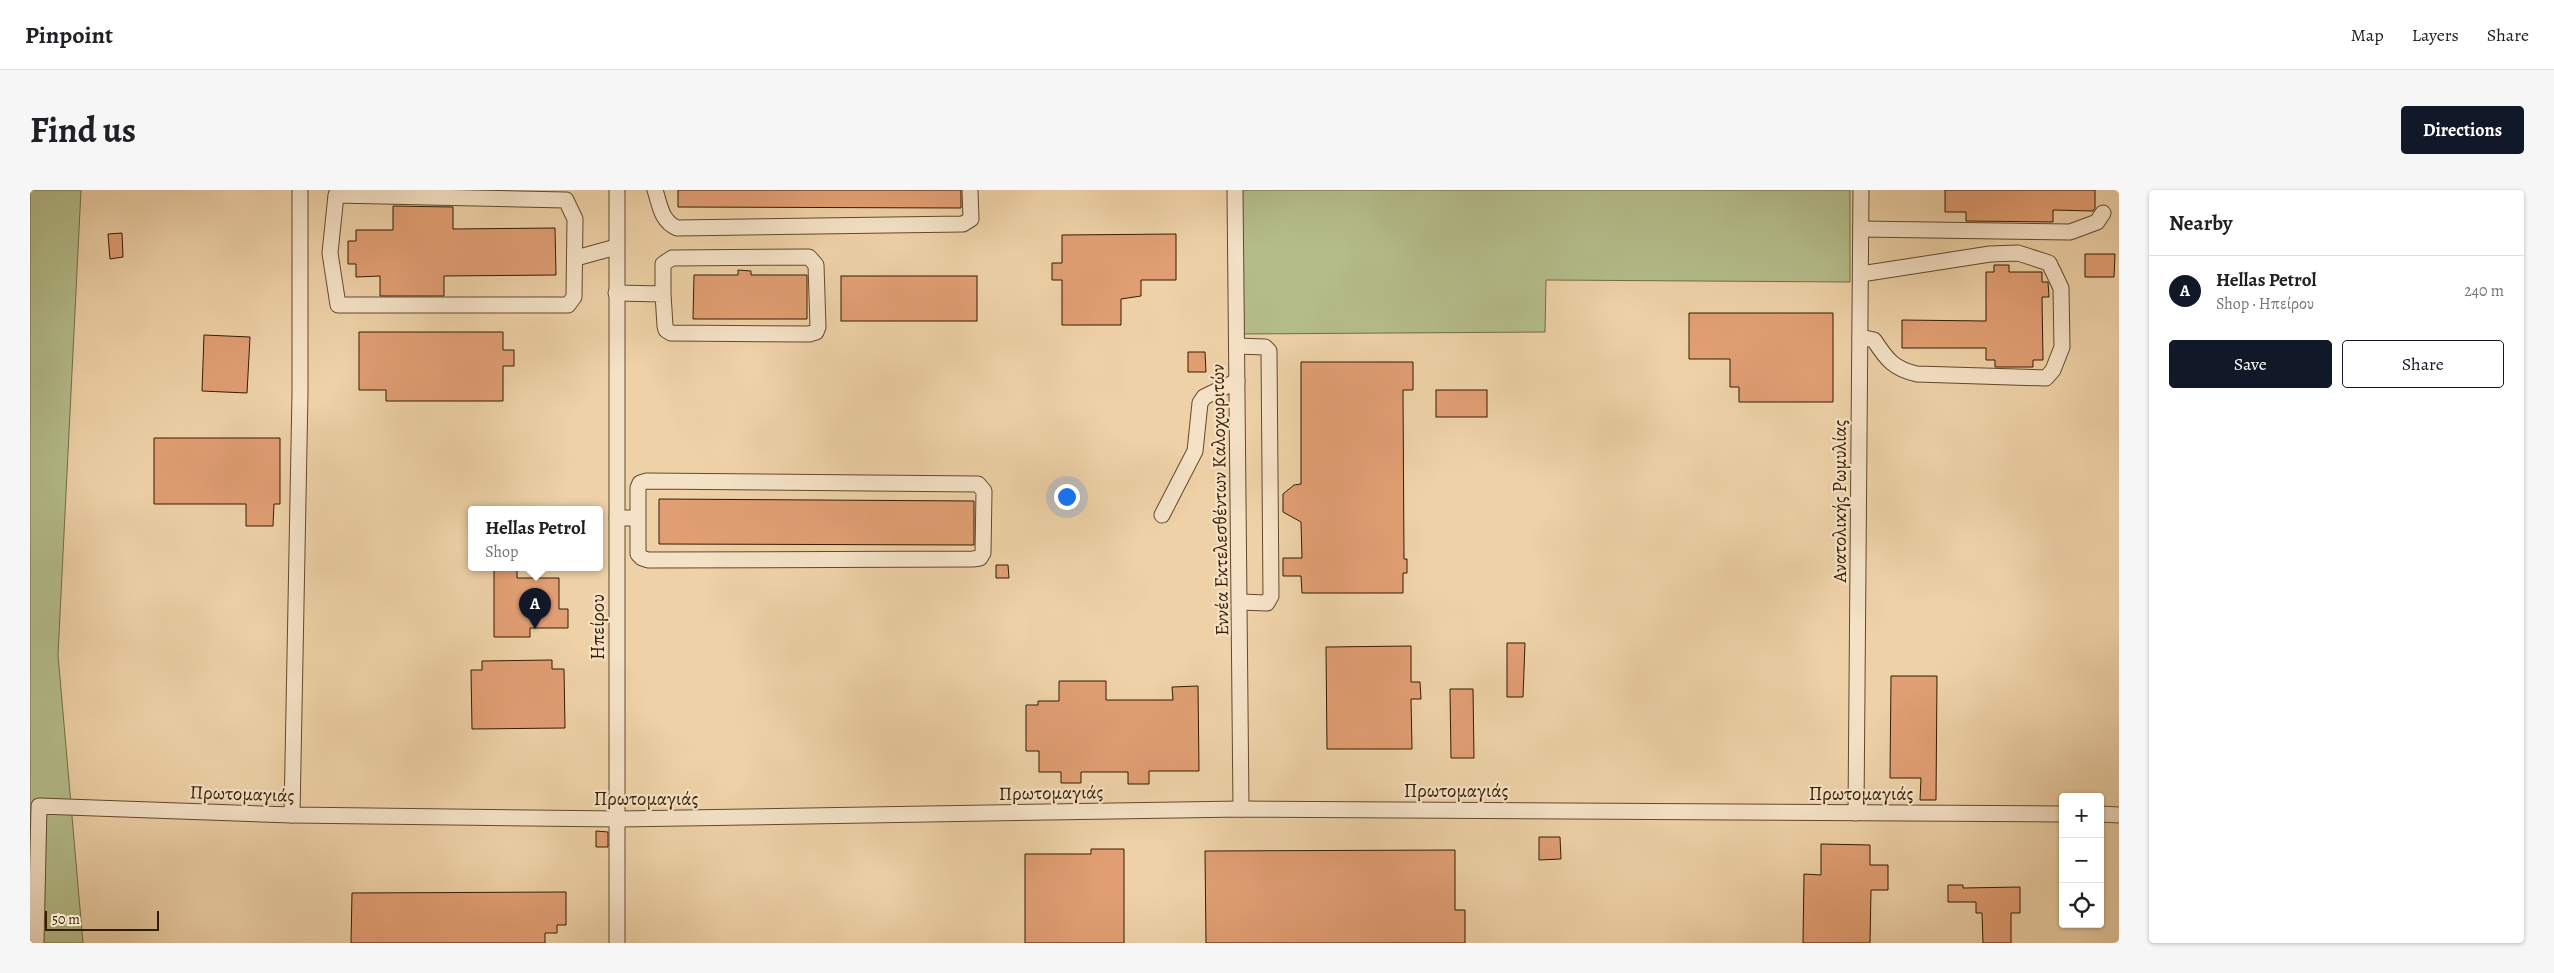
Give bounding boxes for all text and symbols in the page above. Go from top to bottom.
text: Pinpoint [25,19,113,51]
text: Map [2351,23,2384,47]
text: Layers [2412,23,2459,47]
text: Share [2487,23,2529,47]
text: Find us [30,106,136,154]
button: Directions [2401,106,2524,154]
text: Nearby [2169,209,2232,237]
text: Hellas Petrol [2216,267,2317,293]
text: A [2180,280,2190,302]
text: 240 m [2464,280,2504,302]
text: Shop · Ηπείρου [2216,293,2314,315]
button: Save [2169,340,2332,388]
button: Share [2342,340,2504,388]
street label: Εννέα Εκτελεσθέντων Καλοχωριτών [1205,364,1235,636]
street label: Ανατολικής Ρωμυλίας [1827,419,1853,583]
your location [1054,484,1080,510]
popup [468,506,603,571]
text: Hellas Petrol [485,515,586,541]
text: Shop [485,541,519,563]
pin: A [519,588,551,629]
street label: Ηπείρου [585,594,611,660]
street label: Πρωτομαγιάς [1404,778,1508,804]
street label: Πρωτομαγιάς [189,779,295,809]
street label: Πρωτομαγιάς [998,779,1104,807]
street label: Πρωτομαγιάς [1809,781,1913,807]
street label: Πρωτομαγιάς [594,786,698,812]
map controls [2059,793,2104,928]
button: + [2059,793,2104,838]
button: − [2059,838,2104,883]
button: locate [2059,883,2104,928]
scale bar [45,908,159,931]
text: 50 m [52,910,80,929]

